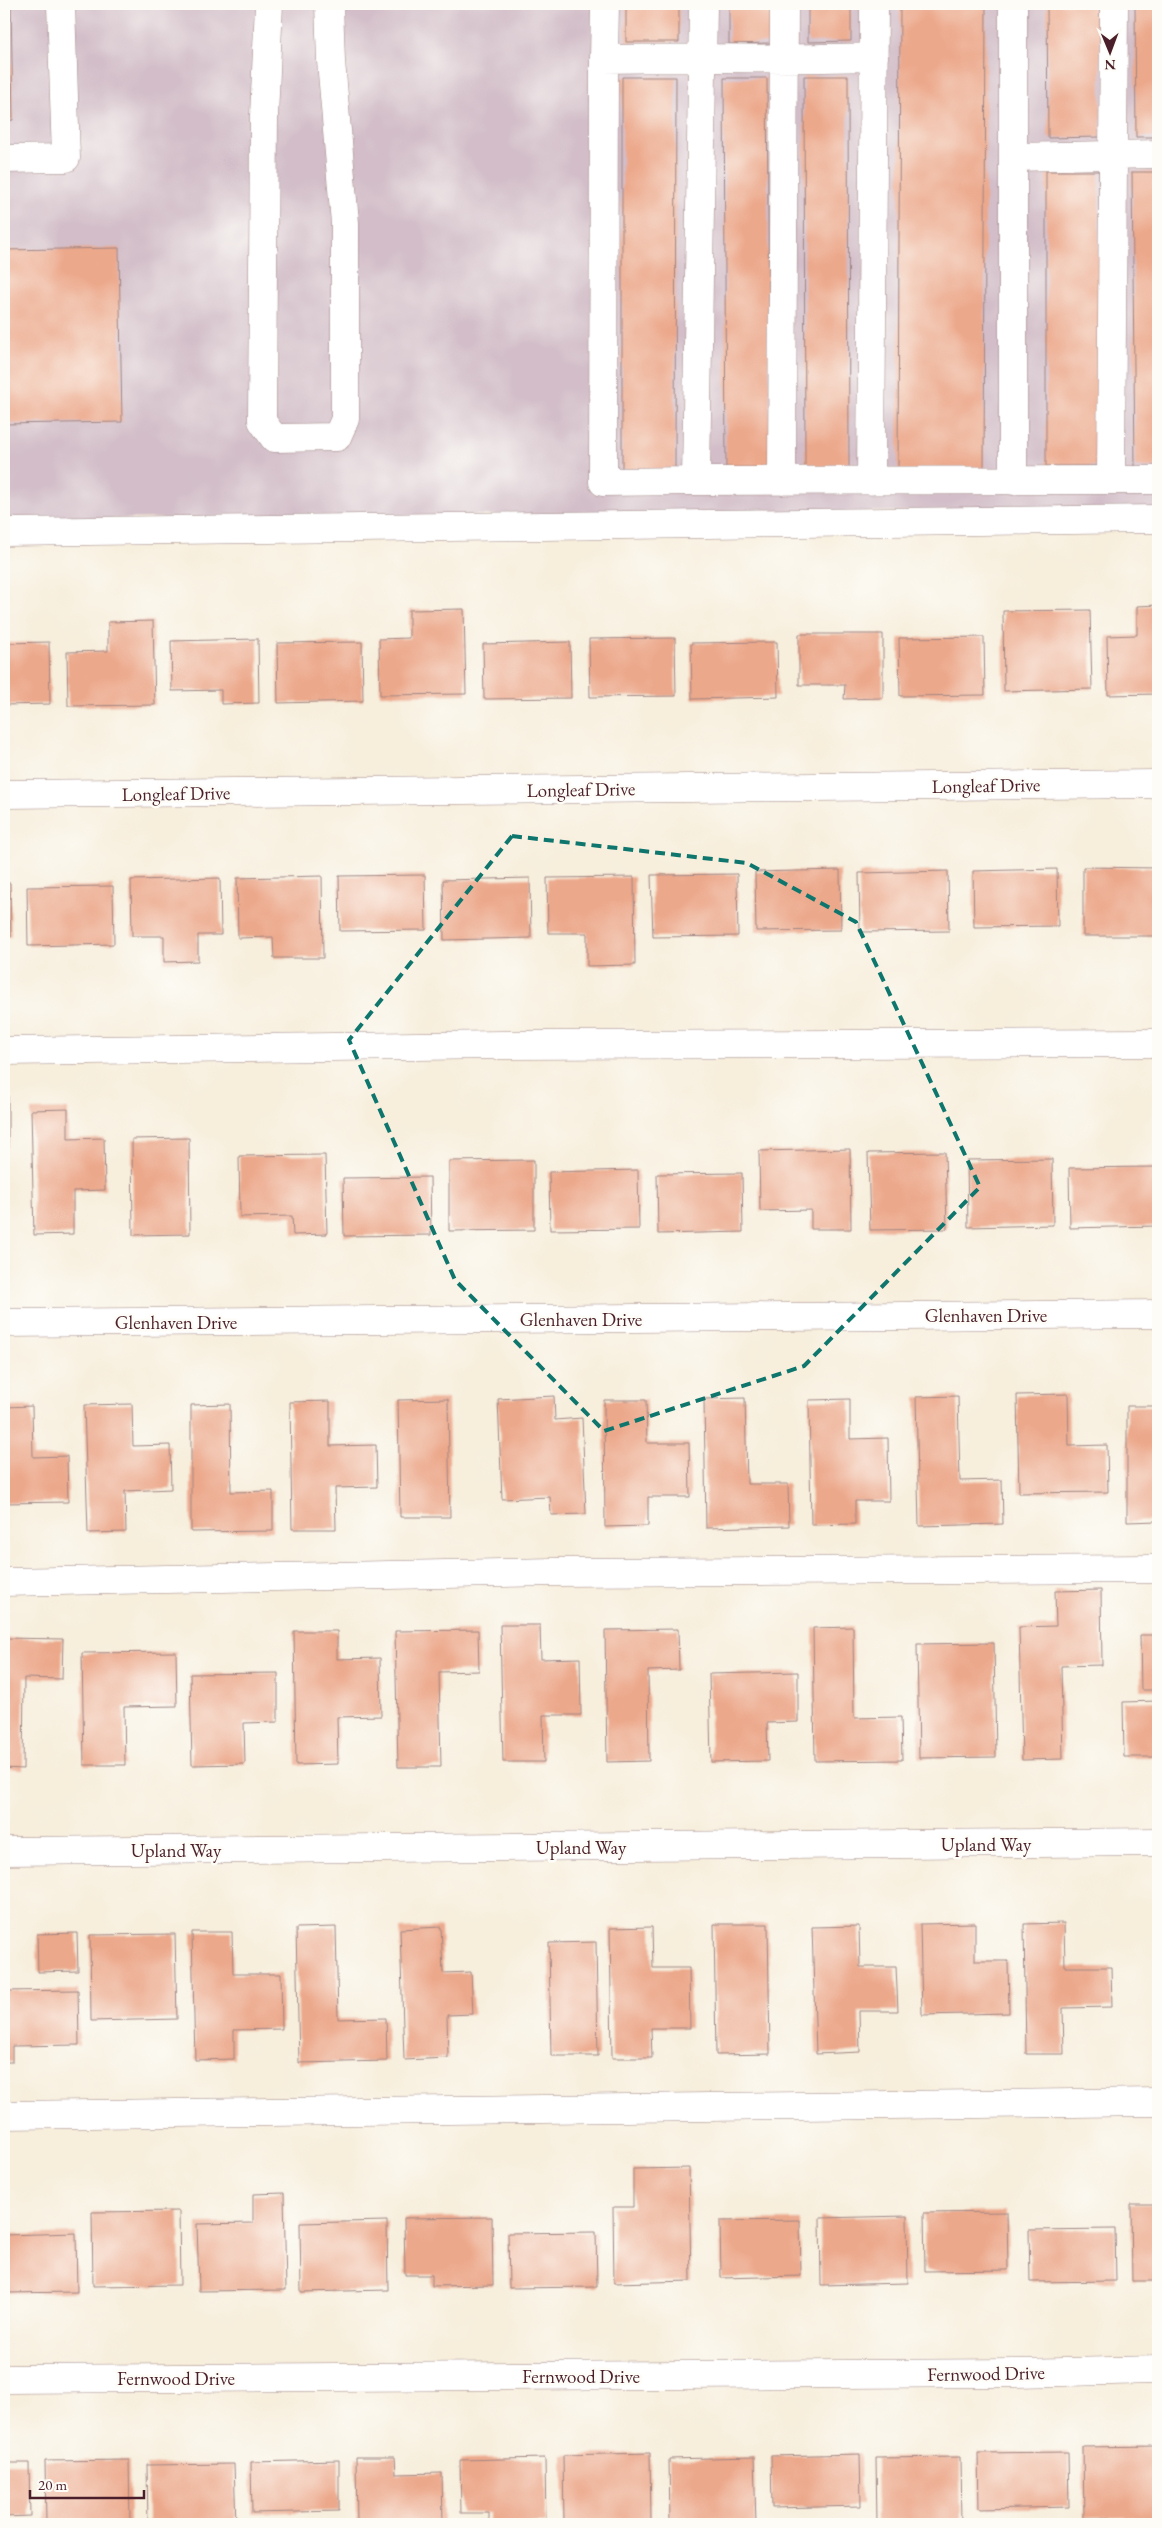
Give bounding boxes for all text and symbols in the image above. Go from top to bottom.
north arrow [1084,28,1134,78]
text: N [1104,56,1116,74]
street label: Longleaf Drive [931,772,1041,799]
street label: Longleaf Drive [526,776,636,803]
street label: Longleaf Drive [121,780,231,807]
street label: Glenhaven Drive [925,1303,1047,1328]
street label: Glenhaven Drive [520,1307,642,1332]
street label: Glenhaven Drive [115,1310,237,1335]
street label: Upland Way [941,1832,1032,1857]
street label: Upland Way [536,1835,627,1860]
street label: Upland Way [131,1838,222,1863]
street label: Fernwood Drive [927,2360,1045,2387]
street label: Fernwood Drive [522,2364,640,2389]
street label: Fernwood Drive [117,2366,235,2391]
scale bar [30,2468,144,2500]
text: 20 m [38,2475,67,2494]

